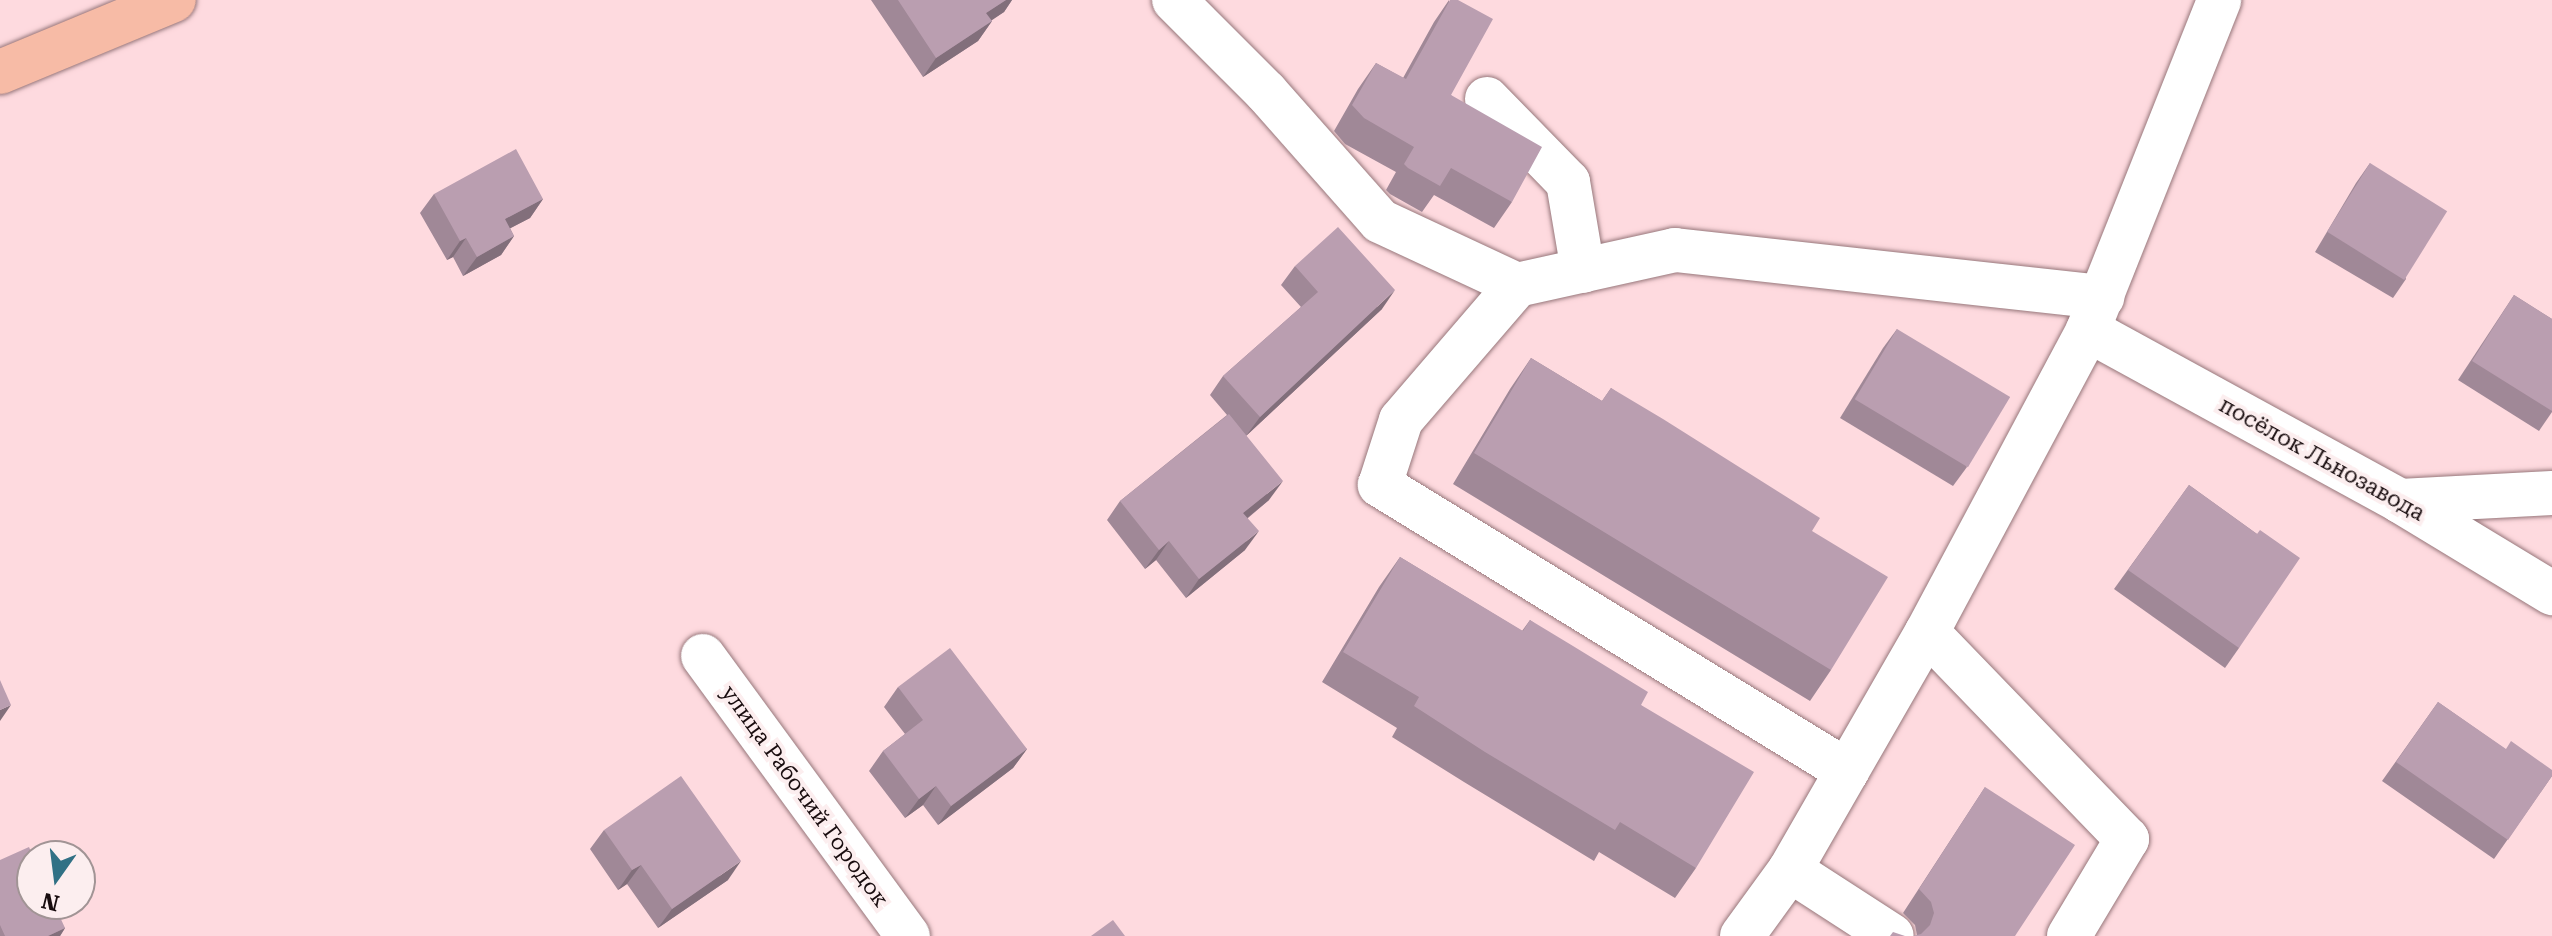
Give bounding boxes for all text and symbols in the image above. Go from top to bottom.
street label: посёлок Льнозавода [2215,392,2429,526]
street label: улица Рабочий Городок [716,680,894,912]
north arrow [16,840,96,920]
text: N [39,888,62,916]

